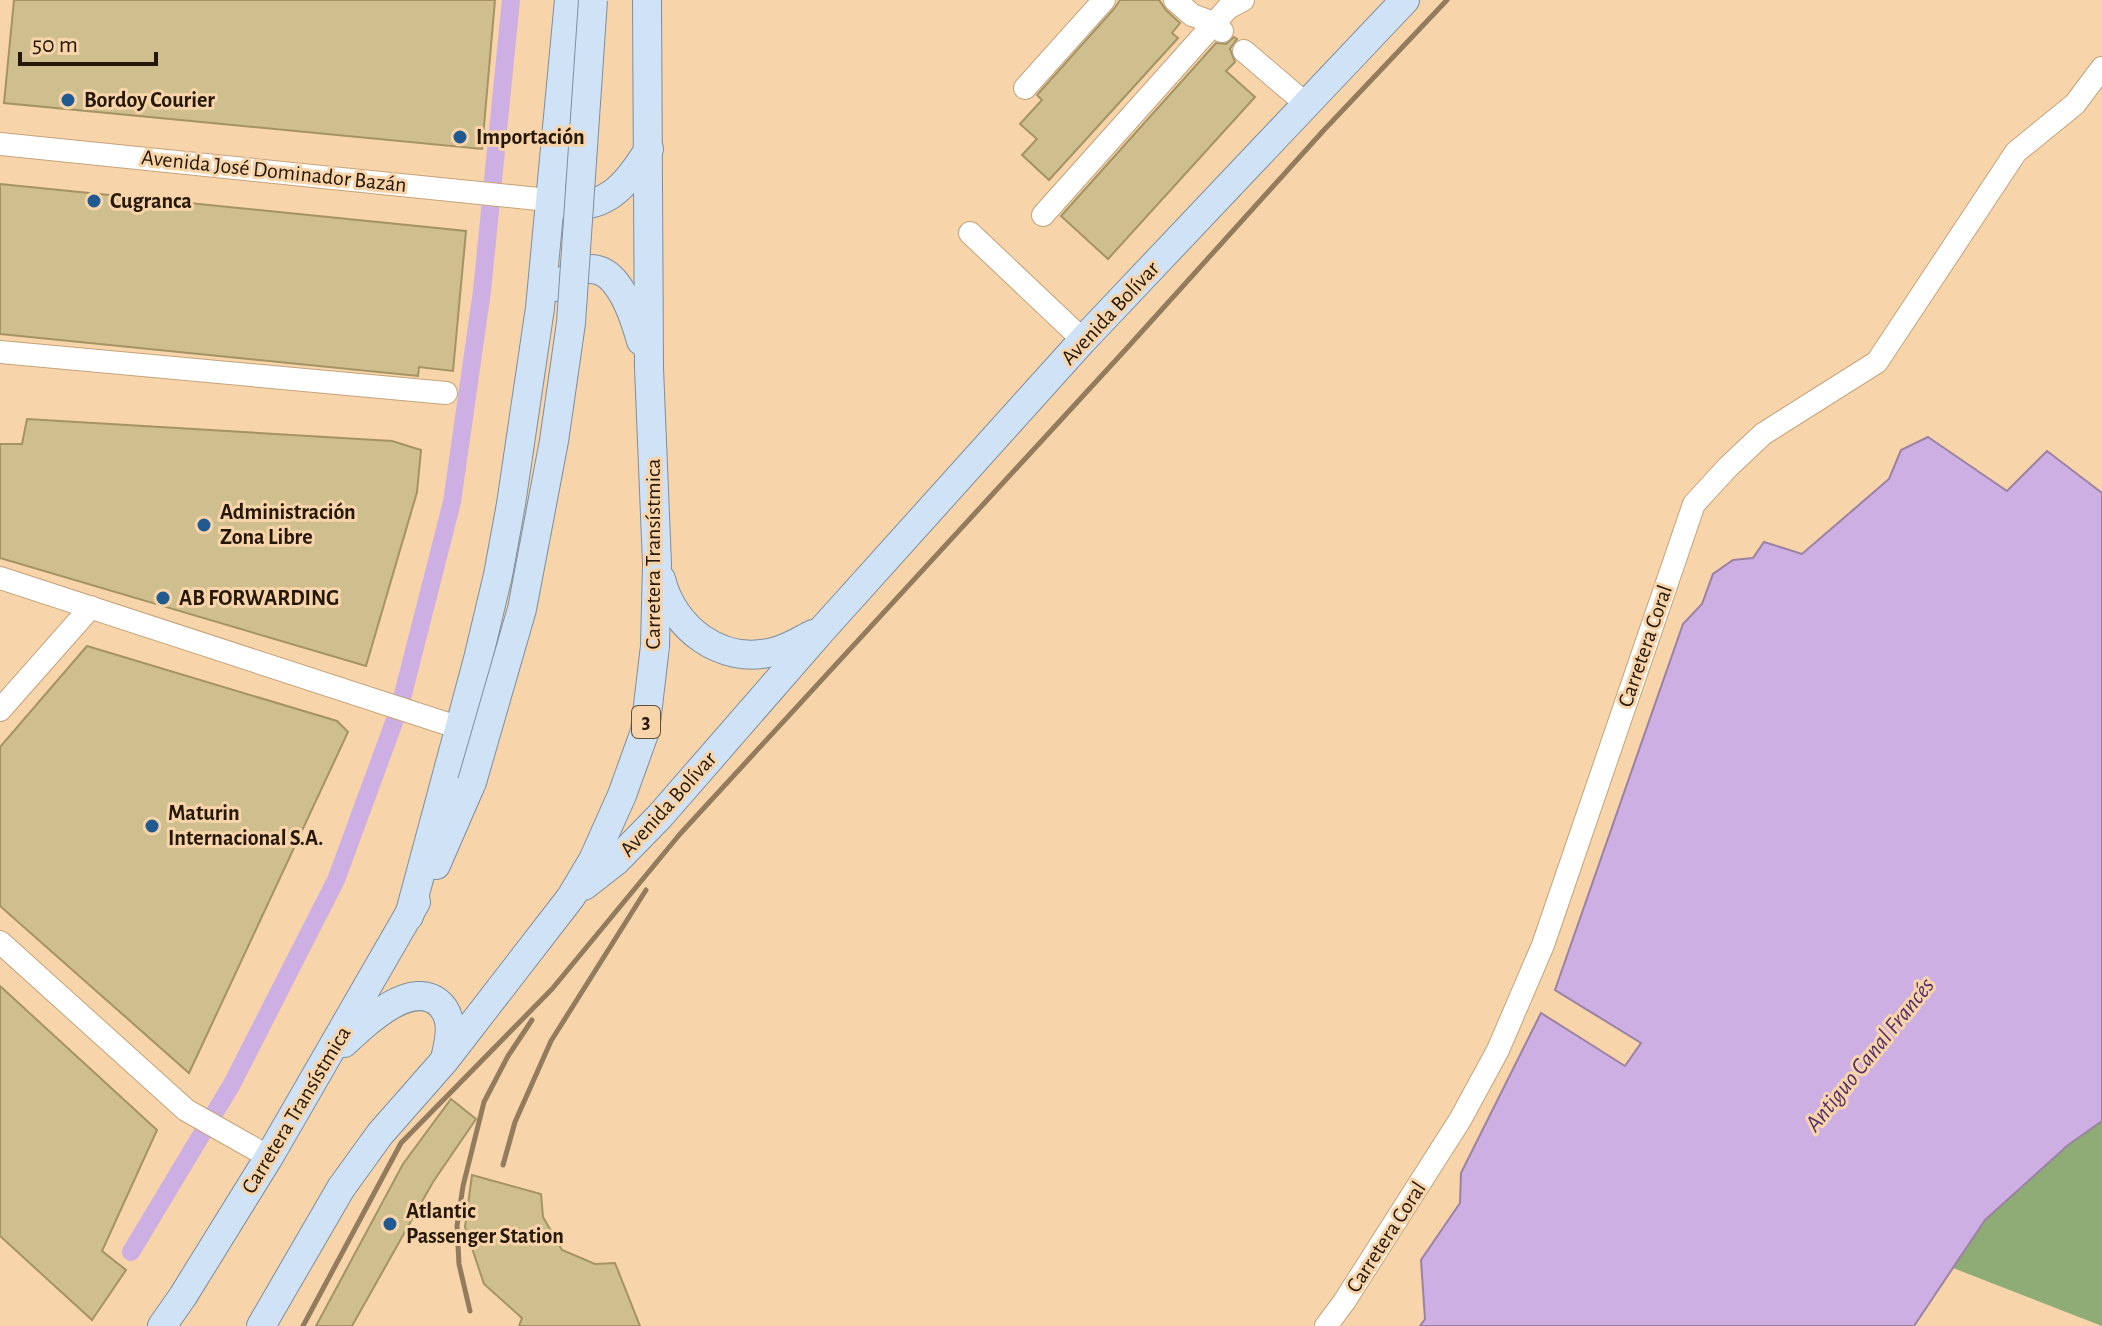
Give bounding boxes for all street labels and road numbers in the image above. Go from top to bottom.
street label: Avenida José Dominador Bazán [140,146,408,196]
street label: Avenida Bolívar [1057,257,1163,369]
street label: Carretera Transístmica [642,459,664,649]
street label: Carretera Coral [1614,582,1676,710]
road number: 3 [632,706,660,738]
street label: Avenida Bolívar [616,747,720,861]
street label: Carretera Transístmica [237,1023,355,1197]
street label: Carretera Coral [1342,1178,1430,1296]

